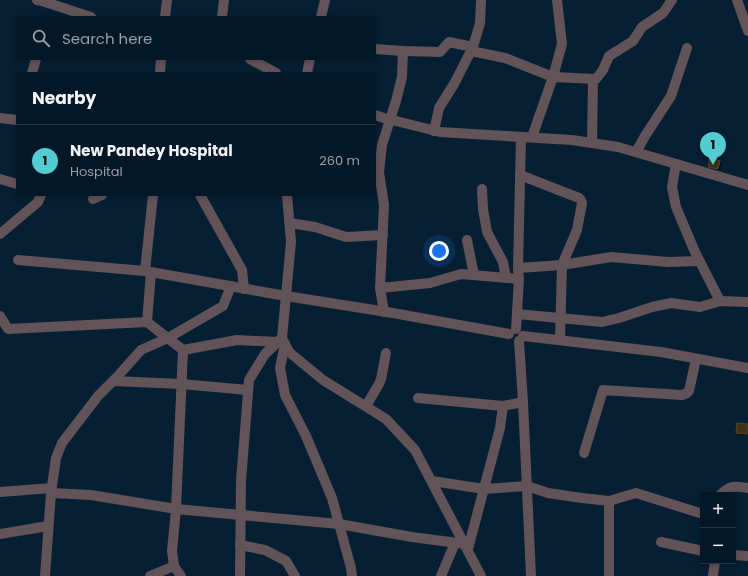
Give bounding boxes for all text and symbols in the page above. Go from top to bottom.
search box [16,16,376,60]
icon: search [30,27,52,49]
text: Search here [62,28,152,49]
text: Nearby [32,86,96,110]
pin: 1 [700,132,726,165]
text: New Pandey Hospital [70,140,233,161]
text: 1 [43,151,47,170]
text: 260 m [319,151,360,170]
text: Hospital [70,162,123,181]
your location [429,241,449,261]
map controls [700,492,736,564]
button: + [700,492,736,528]
button: − [700,528,736,564]

